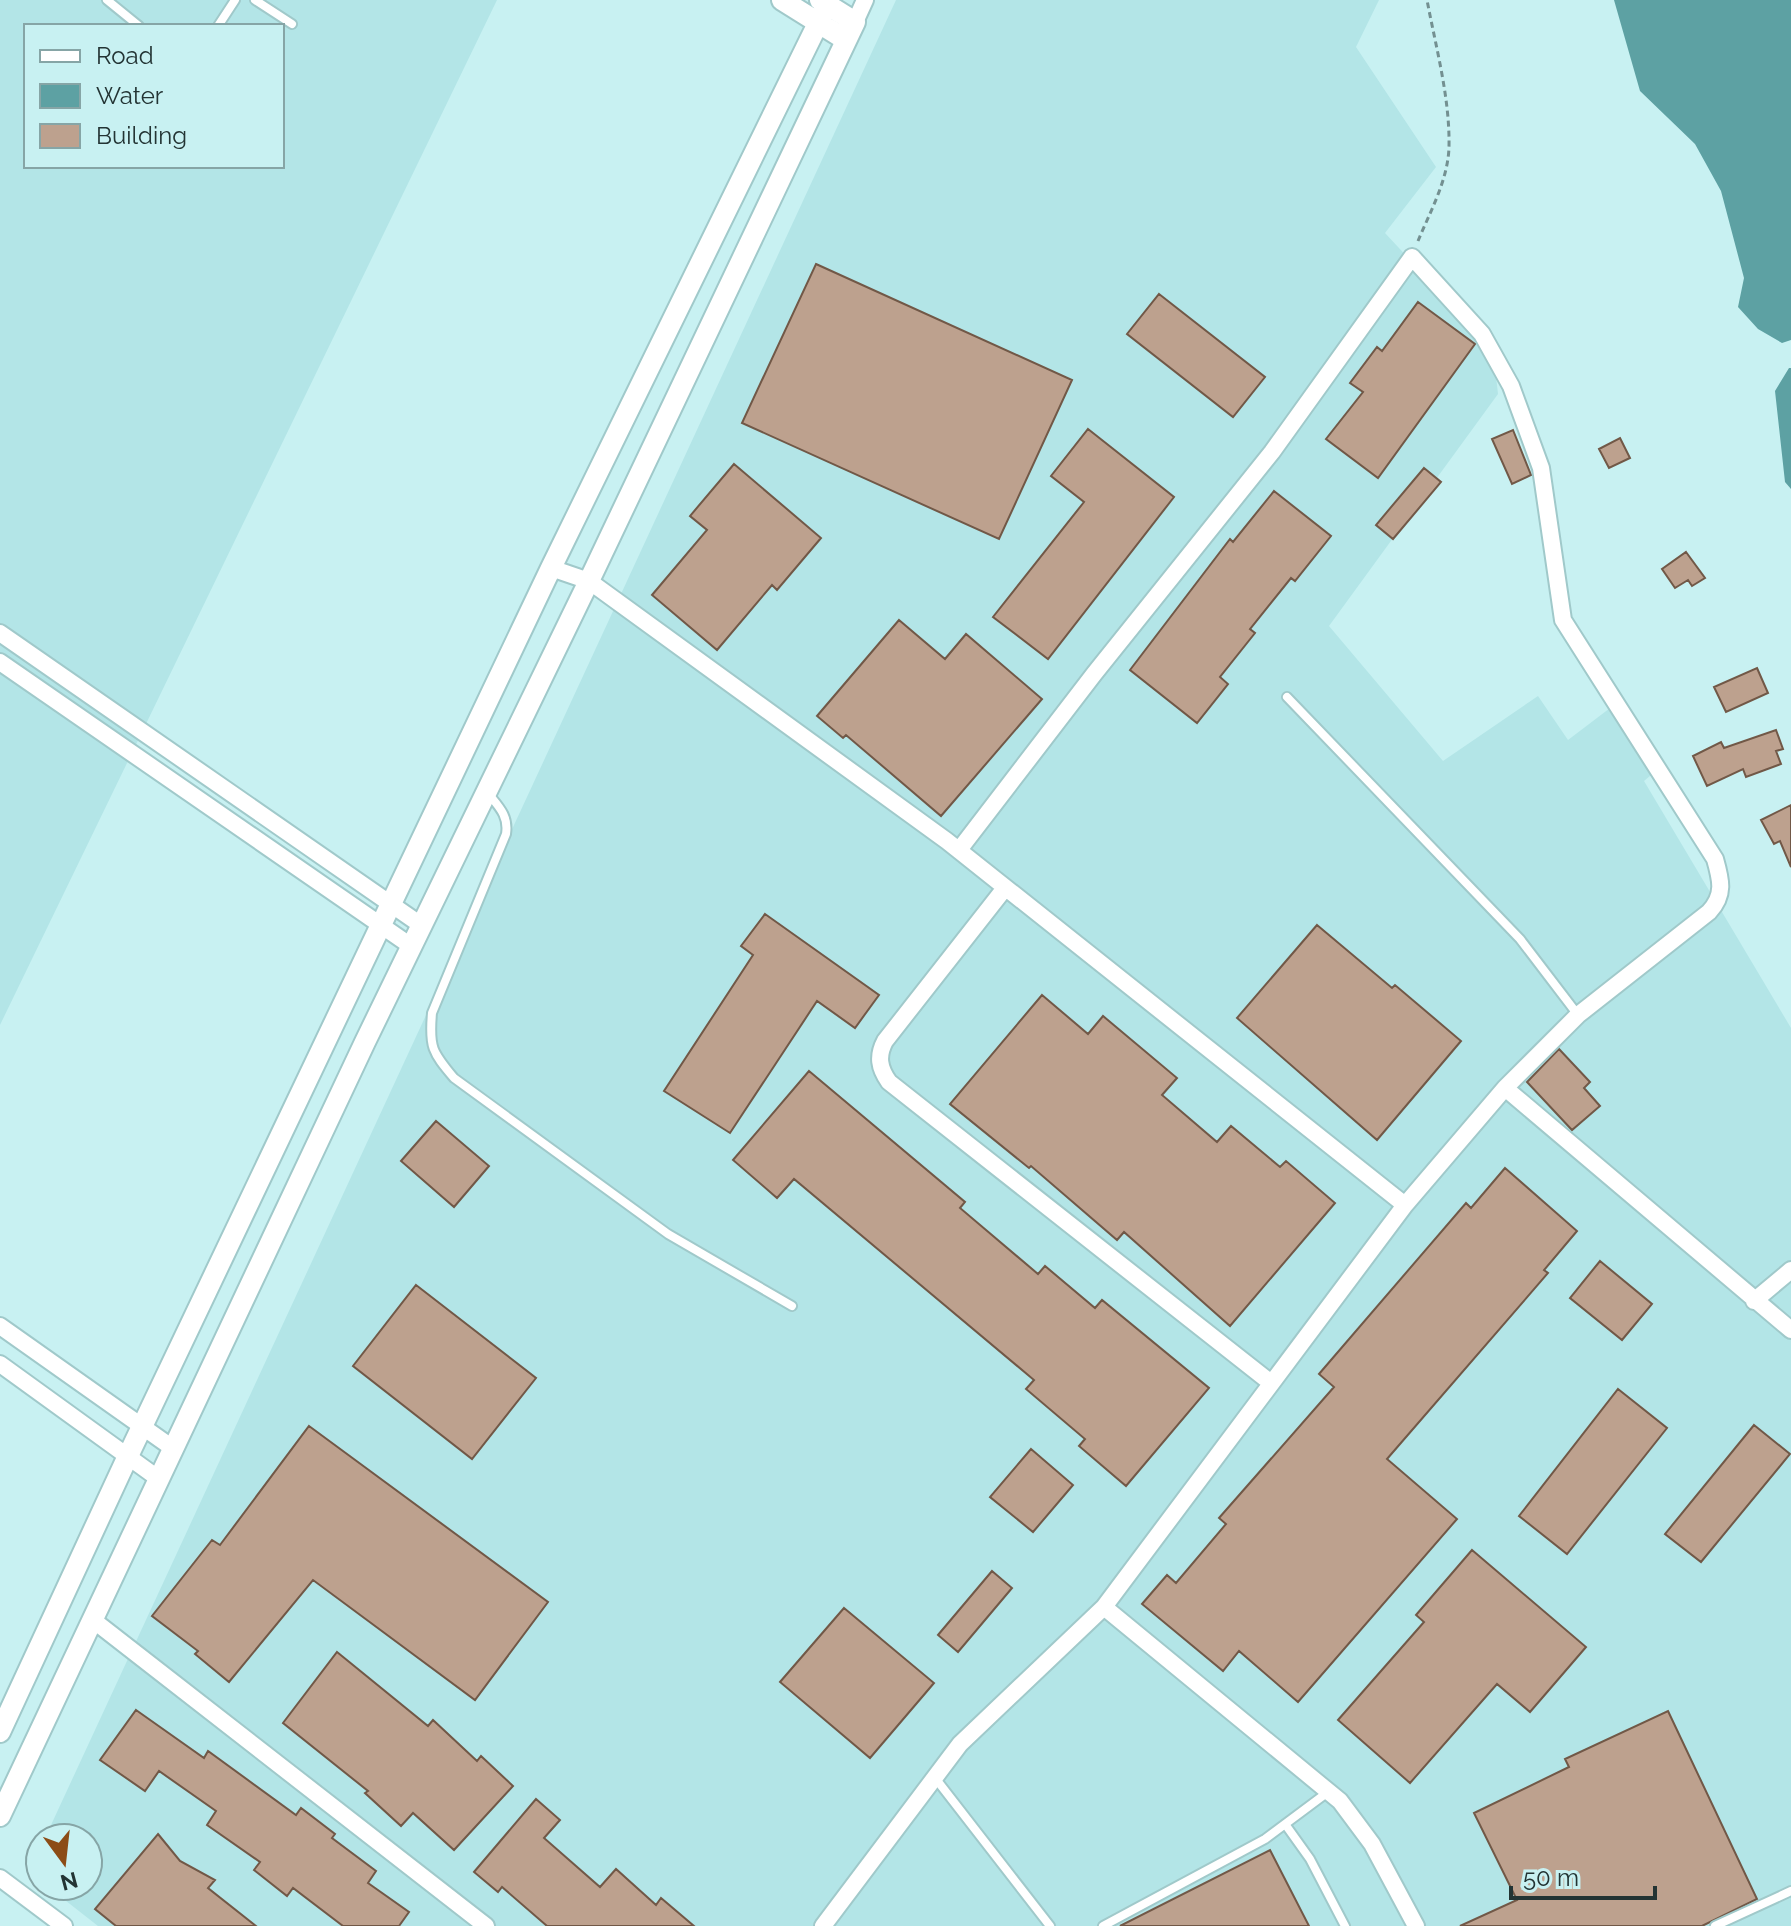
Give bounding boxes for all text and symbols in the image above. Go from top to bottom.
legend [24,24,284,168]
text: Road [96,41,154,70]
text: Water [96,81,164,110]
text: Building [96,121,187,150]
north arrow [24,1822,104,1902]
scale bar [1511,1850,1655,1900]
text: 50 m [1523,1863,1579,1892]
text: N [58,1867,81,1896]

